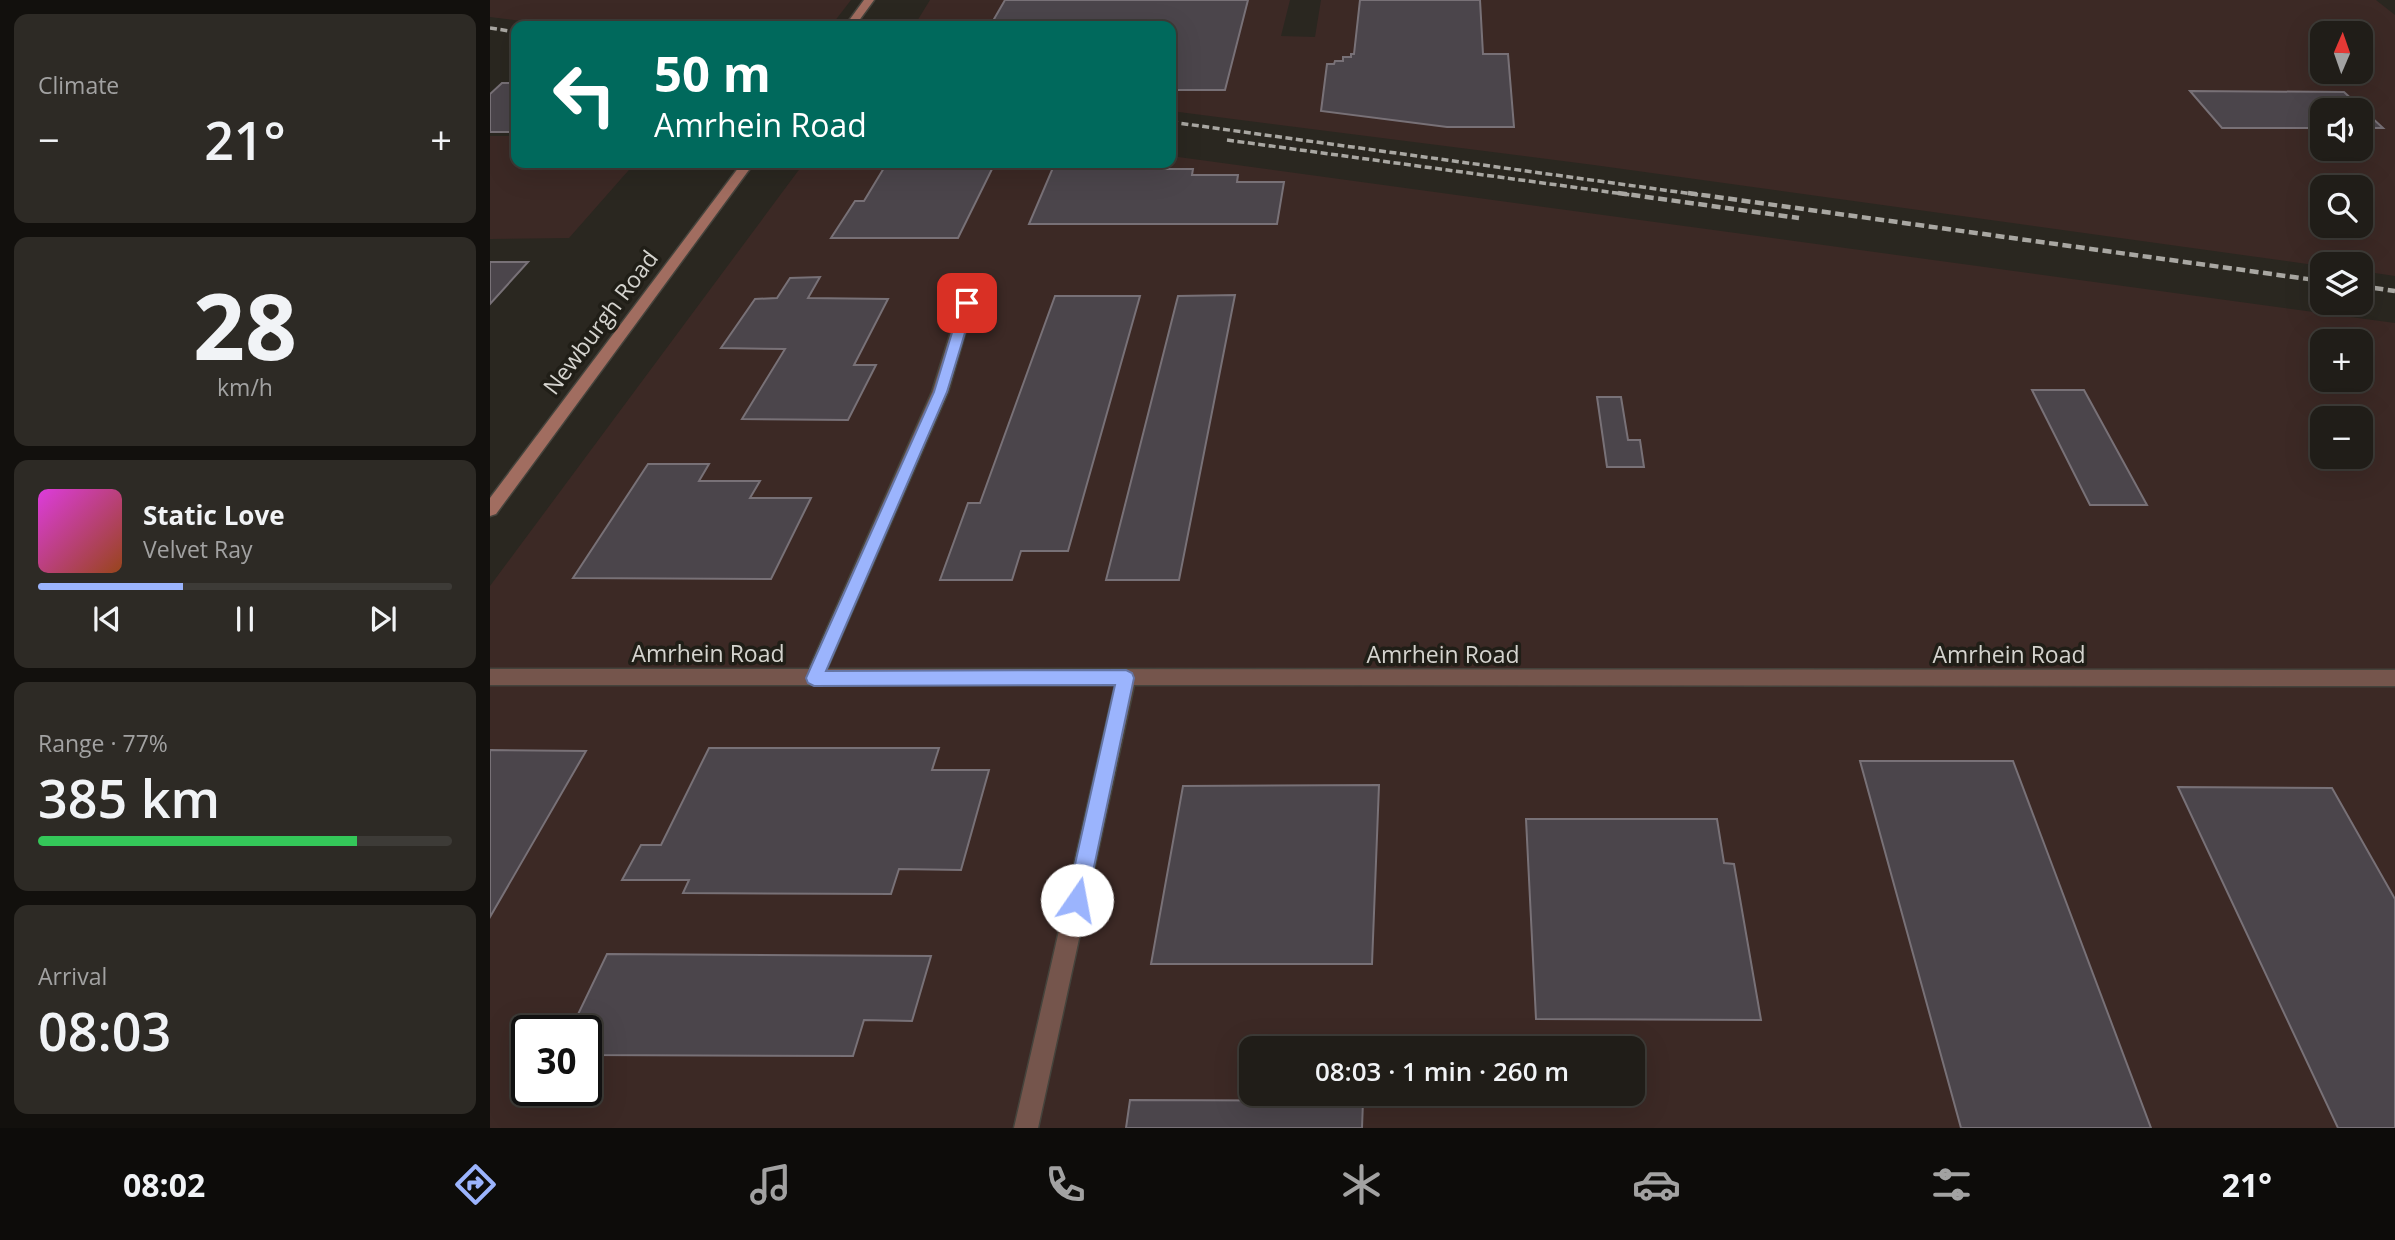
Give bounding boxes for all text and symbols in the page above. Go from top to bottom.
north arrow [2310,21,2373,84]
map controls [2310,21,2373,469]
text: 50 m [654,40,771,106]
icon: left [539,49,630,140]
text: Climate [38,69,119,101]
button: sound [2310,98,2373,161]
text: Amrhein Road [654,103,867,146]
text: 21° [204,104,286,175]
text: − [38,113,60,165]
text: + [430,113,452,165]
button: search [2310,175,2373,238]
street label: Newburgh Road [535,243,665,401]
button: layers [2310,252,2373,315]
text: 28 [193,263,297,387]
pin [937,273,997,333]
icon: arrive [948,284,986,322]
button: + [2310,329,2373,392]
text: km/h [217,371,273,403]
button: − [2310,406,2373,469]
text: Static Love [143,497,285,533]
text: Velvet Ray [143,533,253,565]
icon: previous [88,600,126,638]
icon: pause [226,600,264,638]
icon: next [364,600,402,638]
street label: Amrhein Road [631,637,785,669]
street label: Amrhein Road [1366,638,1520,670]
street label: Amrhein Road [1932,638,2086,670]
text: Range · 77% [38,727,168,759]
text: 385 km [38,762,220,833]
position arrow [1040,863,1114,937]
text: Arrival [38,960,107,992]
text: 08:03 [38,995,171,1066]
speed limit sign: 30 [511,1015,602,1106]
text: 08:03 · 1 min · 260 m [1315,1053,1569,1089]
icon: directions [451,1160,500,1209]
icon: music [746,1160,795,1209]
icon: phone [1041,1160,1090,1209]
icon: climate [1337,1160,1386,1209]
icon: car [1632,1160,1681,1209]
icon: filters [1927,1160,1976,1209]
text: 08:02 [123,1163,205,1206]
text: 21° [2222,1163,2272,1206]

